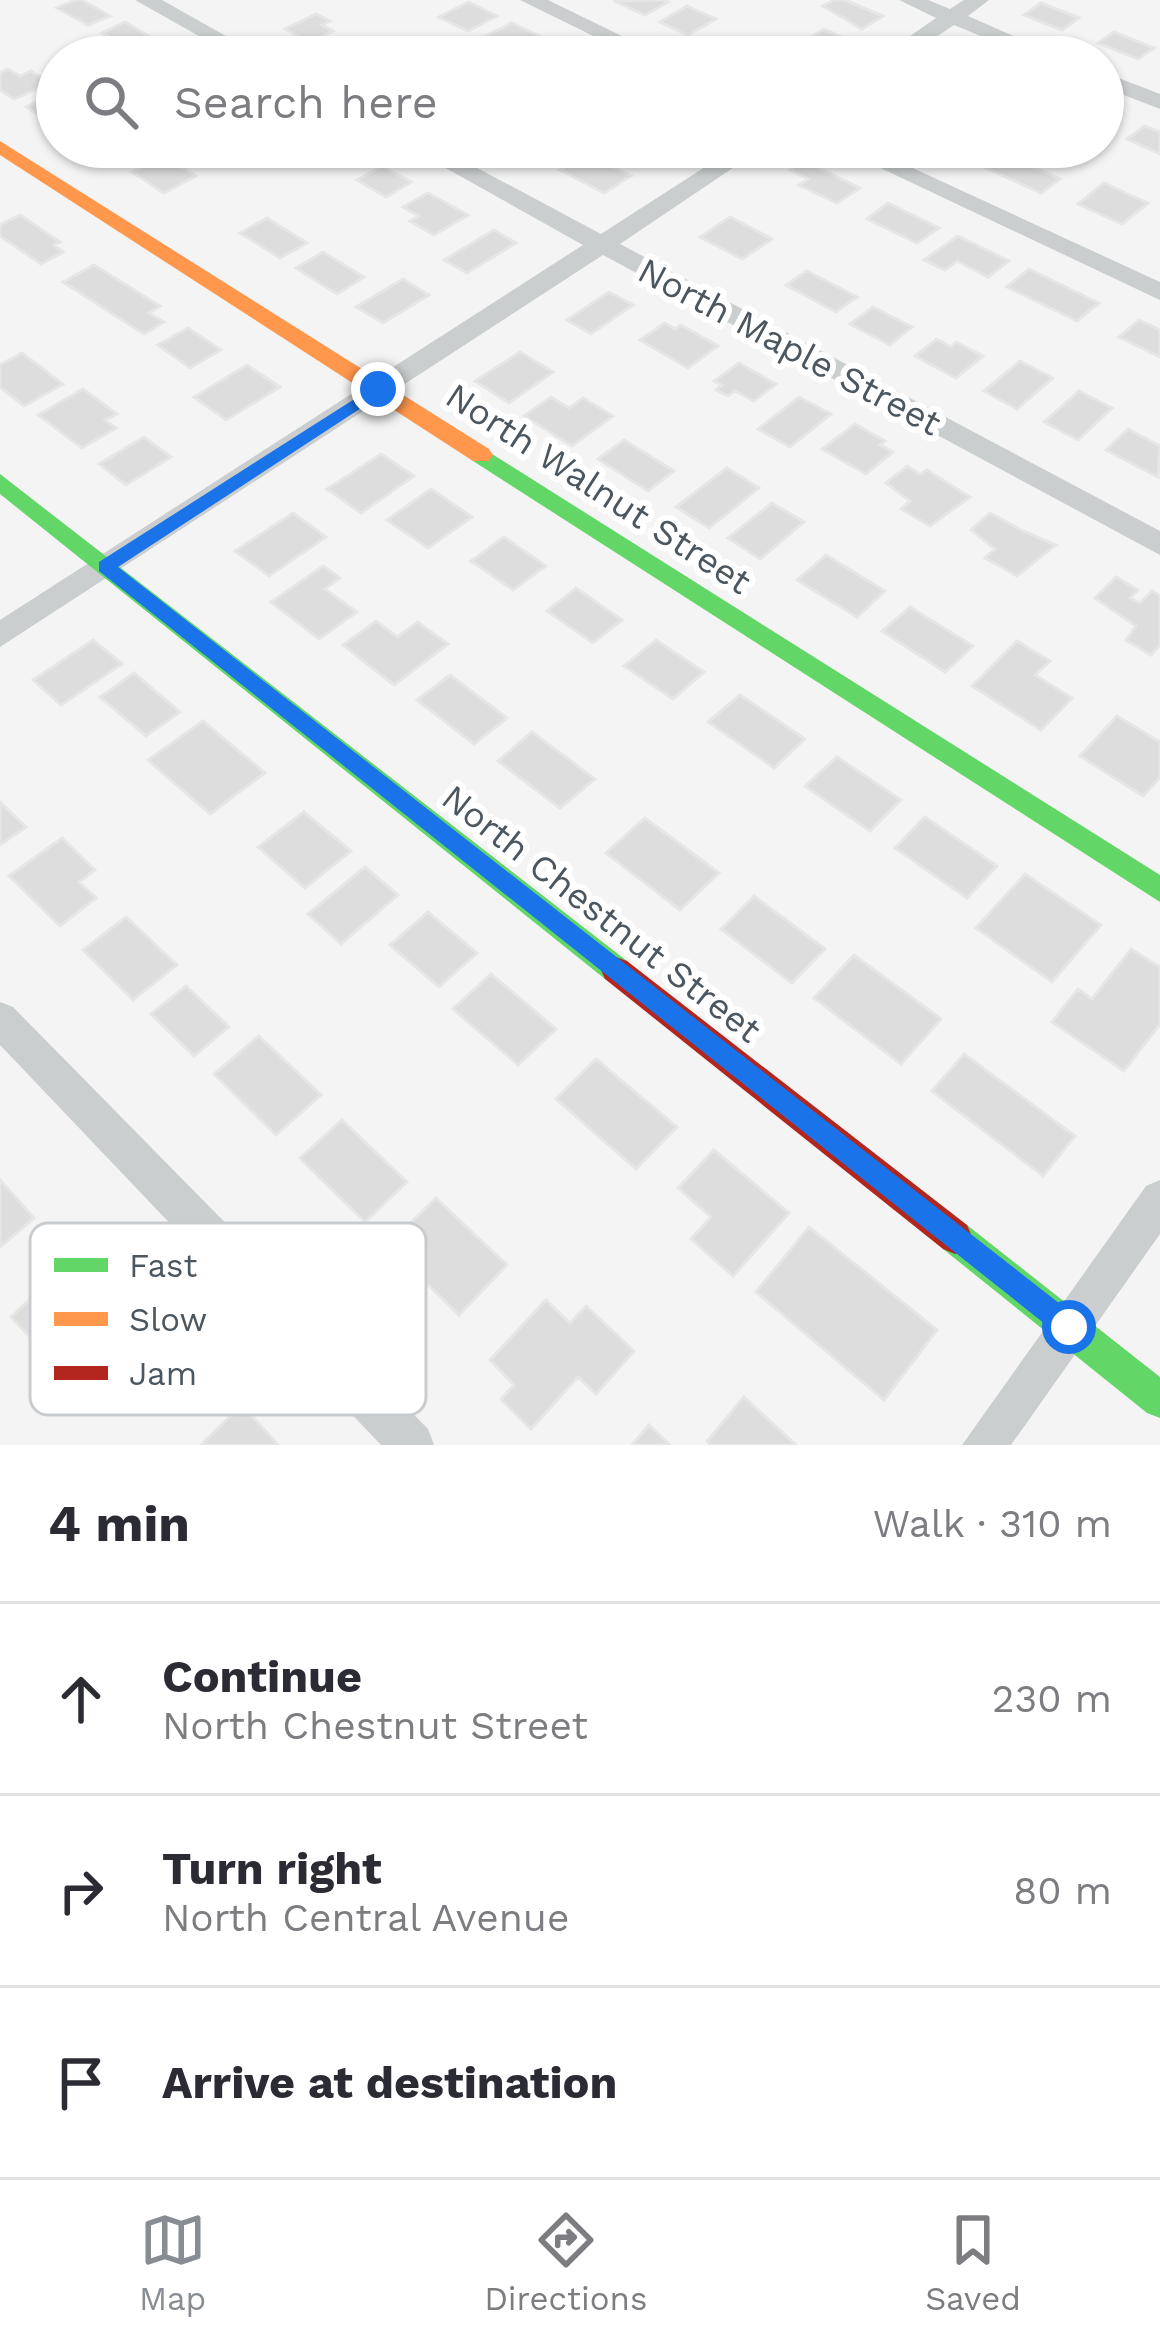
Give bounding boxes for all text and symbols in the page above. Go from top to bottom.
search box [36,36,1124,168]
icon: search [78,69,144,135]
text: Search here [174,76,438,129]
street label: North Maple Street [631,249,948,445]
route end [351,362,405,416]
street label: North Walnut Street [438,375,759,603]
street label: North Chestnut Street [434,776,769,1051]
legend [30,1223,426,1415]
text: Fast [129,1246,198,1285]
text: Slow [129,1300,207,1339]
route start [1042,1300,1096,1354]
text: Jam [129,1354,197,1393]
text: 4 min [48,1494,190,1553]
text: Walk · 310 m [873,1501,1112,1546]
text: Continue [162,1650,362,1703]
icon: ahead [48,1666,114,1732]
text: 230 m [992,1676,1112,1721]
text: North Chestnut Street [162,1703,588,1748]
text: Turn right [162,1842,382,1895]
icon: right [48,1858,114,1924]
text: 80 m [1013,1868,1112,1913]
text: North Central Avenue [162,1895,569,1940]
icon: arrive [48,2050,114,2116]
text: Arrive at destination [162,2056,617,2109]
tab: Map [139,2207,206,2318]
tab: Directions [484,2207,647,2318]
tab: Saved [925,2207,1021,2318]

